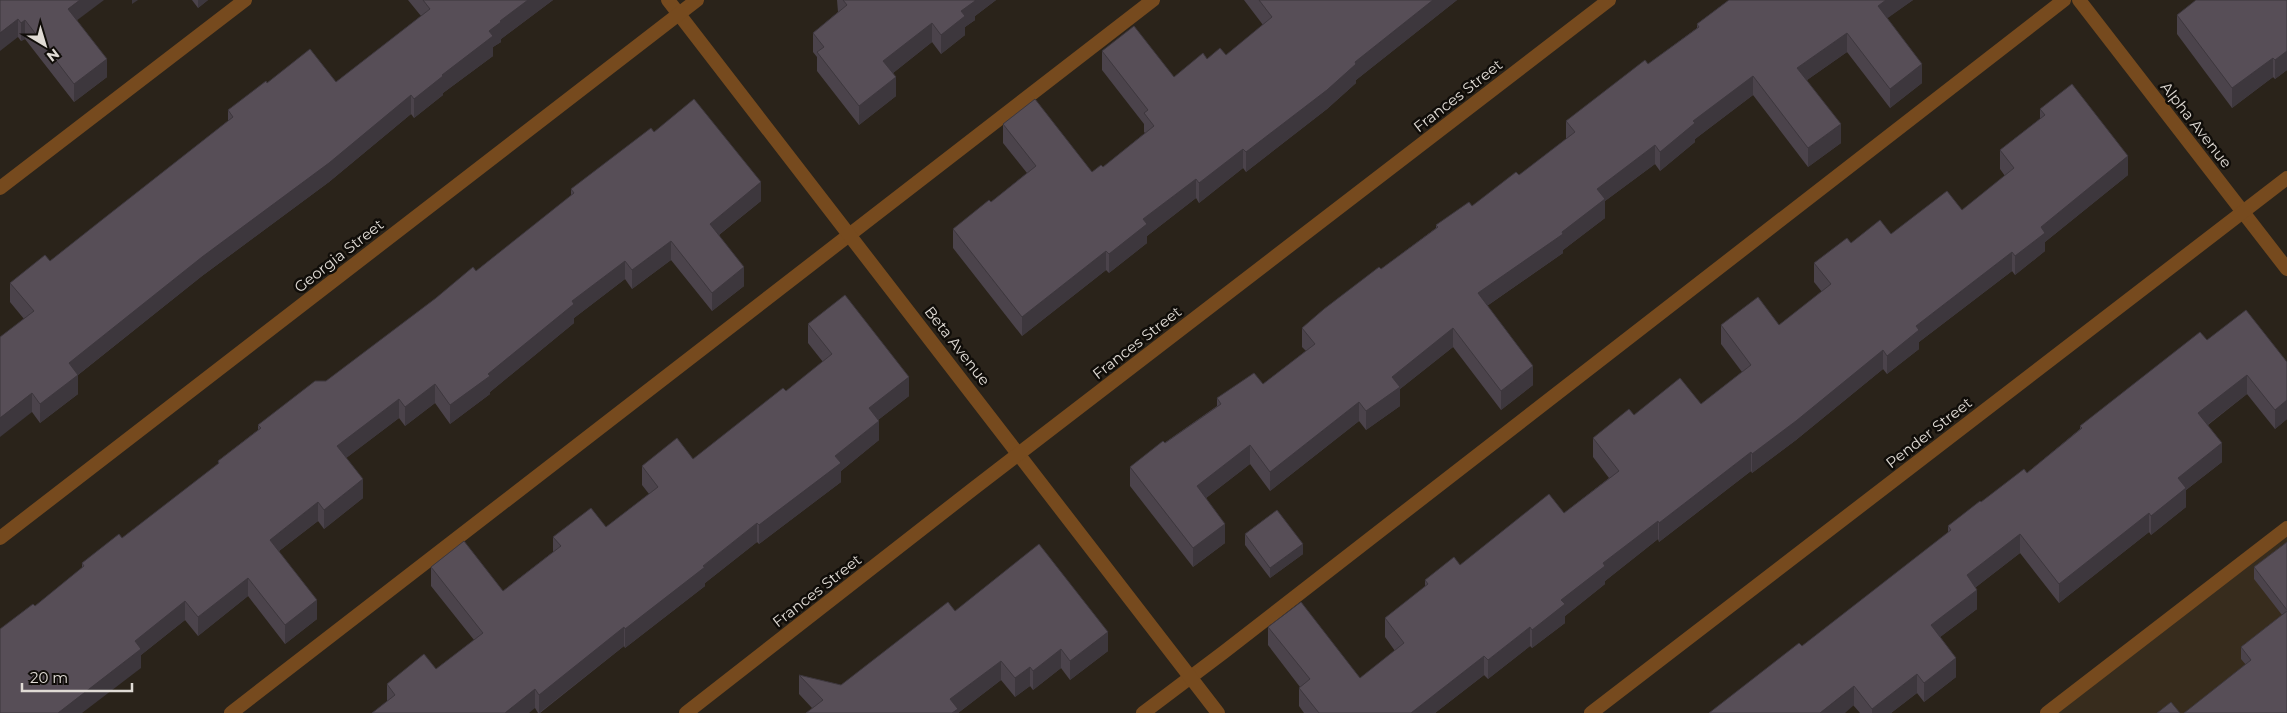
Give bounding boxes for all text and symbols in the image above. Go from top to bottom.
north arrow [20,20,70,70]
text: N [43,45,63,66]
street label: Frances Street [1409,55,1506,136]
street label: Alpha Avenue [2157,78,2236,172]
street label: Georgia Street [290,215,387,296]
street label: Beta Avenue [920,302,994,389]
street label: Frances Street [1088,302,1185,383]
street label: Pender Street [1882,393,1976,472]
street label: Frances Street [768,550,865,631]
scale bar [22,660,132,692]
text: 20 m [30,668,68,687]

